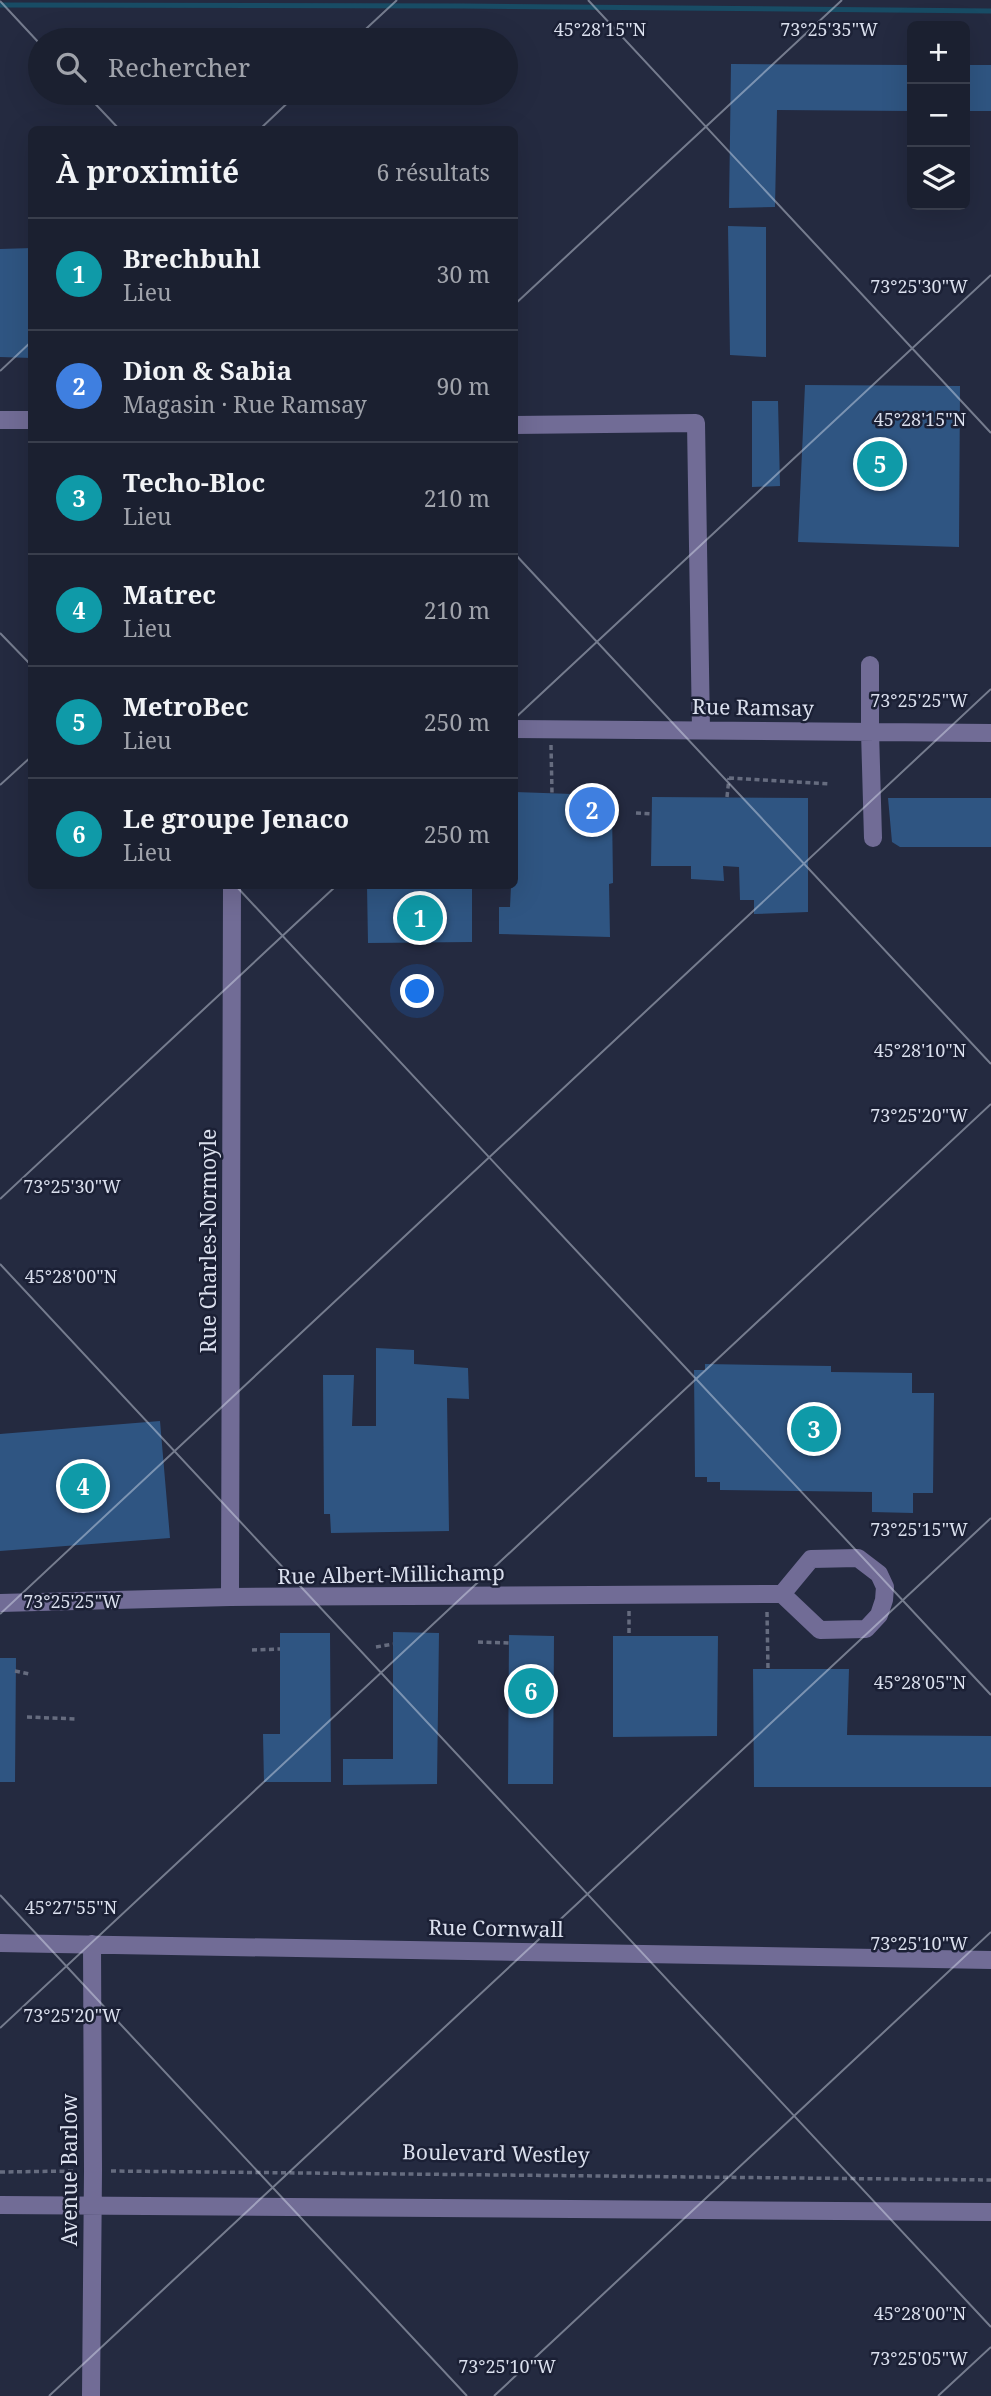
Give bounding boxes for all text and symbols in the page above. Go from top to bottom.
text: 45°28'15"N [554,17,647,41]
text: 73°25'35"W [780,17,878,41]
map controls [907,21,970,210]
button: + [907,21,970,84]
search box [28,28,518,105]
icon: search [52,48,90,86]
text: Rechercher [108,49,250,85]
button: − [907,84,970,147]
button: layers [907,147,970,210]
text: À proximité [56,151,239,192]
text: 6 résultats [376,156,490,188]
text: Brechbuhl [123,240,261,276]
text: 1 [73,258,86,290]
text: 30 m [437,258,490,290]
text: 73°25'30"W [870,274,968,298]
text: Lieu [123,276,172,308]
text: Dion & Sabia [123,352,292,388]
text: 2 [73,370,86,402]
text: 90 m [437,370,490,402]
text: Magasin · Rue Ramsay [123,388,367,420]
text: 45°28'15"N [874,407,967,431]
pin: 5 [857,438,903,490]
text: Techo-Bloc [123,464,265,500]
text: 3 [73,482,86,514]
text: 210 m [424,482,490,514]
text: Lieu [123,500,172,532]
text: Matrec [123,576,216,612]
text: 4 [73,594,86,626]
text: 210 m [424,594,490,626]
text: Lieu [123,612,172,644]
text: MetroBec [123,688,249,724]
text: 73°25'25"W [870,688,968,712]
street label: Rue Ramsay [692,692,814,722]
text: 5 [73,706,86,738]
text: 250 m [424,706,490,738]
text: Lieu [123,724,172,756]
pin: 2 [569,784,615,836]
text: Le groupe Jenaco [123,800,349,836]
text: 6 [73,818,86,850]
text: 250 m [424,818,490,850]
text: Lieu [123,836,172,868]
pin: 1 [397,892,443,944]
your location [400,974,434,1008]
text: 45°28'10"N [874,1038,967,1062]
text: 73°25'20"W [870,1103,968,1127]
street label: Rue Charles-Normoyle [194,1129,222,1353]
text: 73°25'30"W [23,1174,121,1198]
text: 45°28'00"N [25,1264,118,1288]
pin: 3 [791,1403,837,1455]
pin: 4 [60,1460,106,1512]
text: 73°25'15"W [870,1517,968,1541]
street label: Rue Albert-Millichamp [277,1558,505,1590]
text: 73°25'25"W [23,1589,121,1613]
pin: 6 [508,1665,554,1717]
text: 45°28'05"N [874,1670,967,1694]
text: 45°27'55"N [25,1895,118,1919]
street label: Rue Cornwall [428,1913,564,1943]
text: 73°25'10"W [870,1931,968,1955]
text: 73°25'20"W [23,2003,121,2027]
street label: Avenue Barlow [55,2093,83,2246]
street label: Boulevard Westley [402,2137,590,2169]
text: 45°28'00"N [874,2301,967,2325]
text: 73°25'05"W [870,2346,968,2370]
text: 73°25'10"W [458,2354,556,2378]

